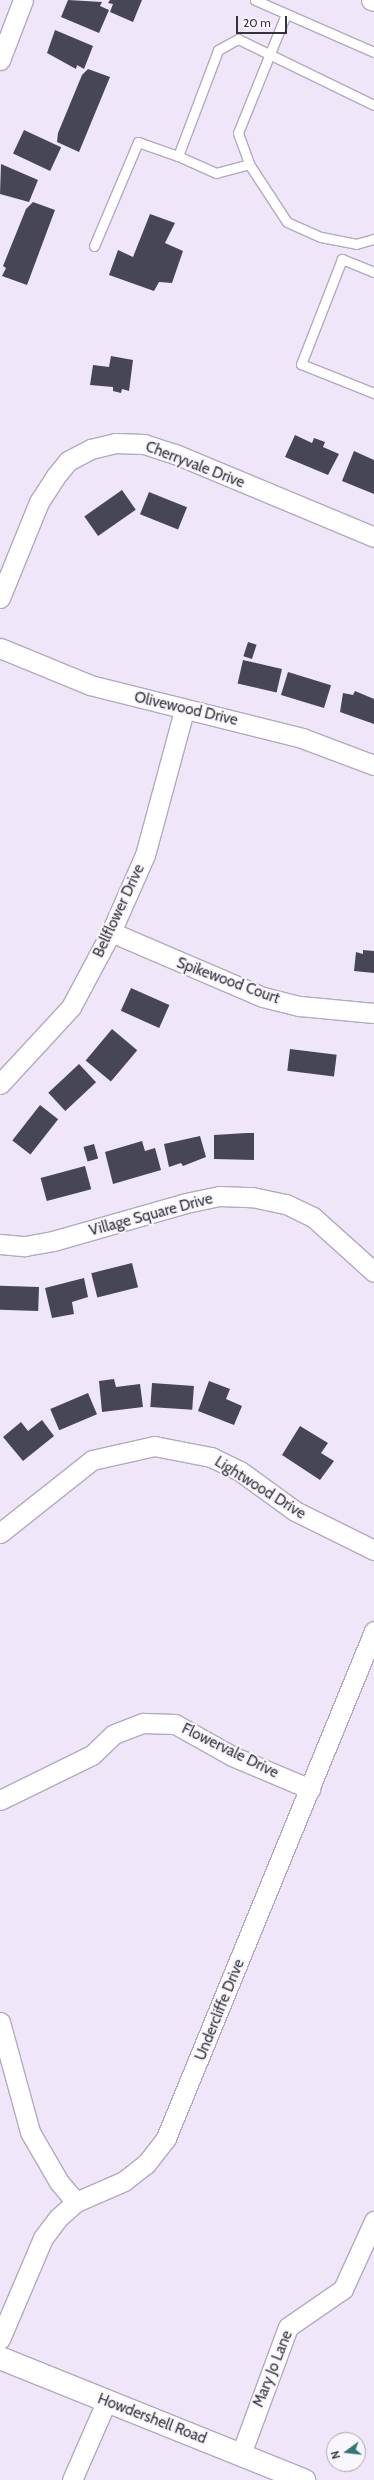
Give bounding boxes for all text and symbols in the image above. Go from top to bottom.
scale bar [238,8,289,34]
text: 20 m [243,15,271,30]
street label: Cherryvale Drive [143,438,247,492]
street label: Olivewood Drive [132,688,240,730]
street label: Bellflower Drive [90,862,148,960]
street label: Spikewood Court [174,954,282,1008]
street label: Village Square Drive [87,1190,215,1240]
street label: Lightwood Drive [211,1453,309,1523]
street label: Flowervale Drive [179,1720,281,1782]
street label: Undercliffe Drive [192,1957,248,2063]
street label: Mary Jo Lane [249,2328,297,2410]
street label: Howdershell Road [95,2390,209,2448]
north arrow [326,2432,366,2472]
text: N [328,2449,343,2460]

